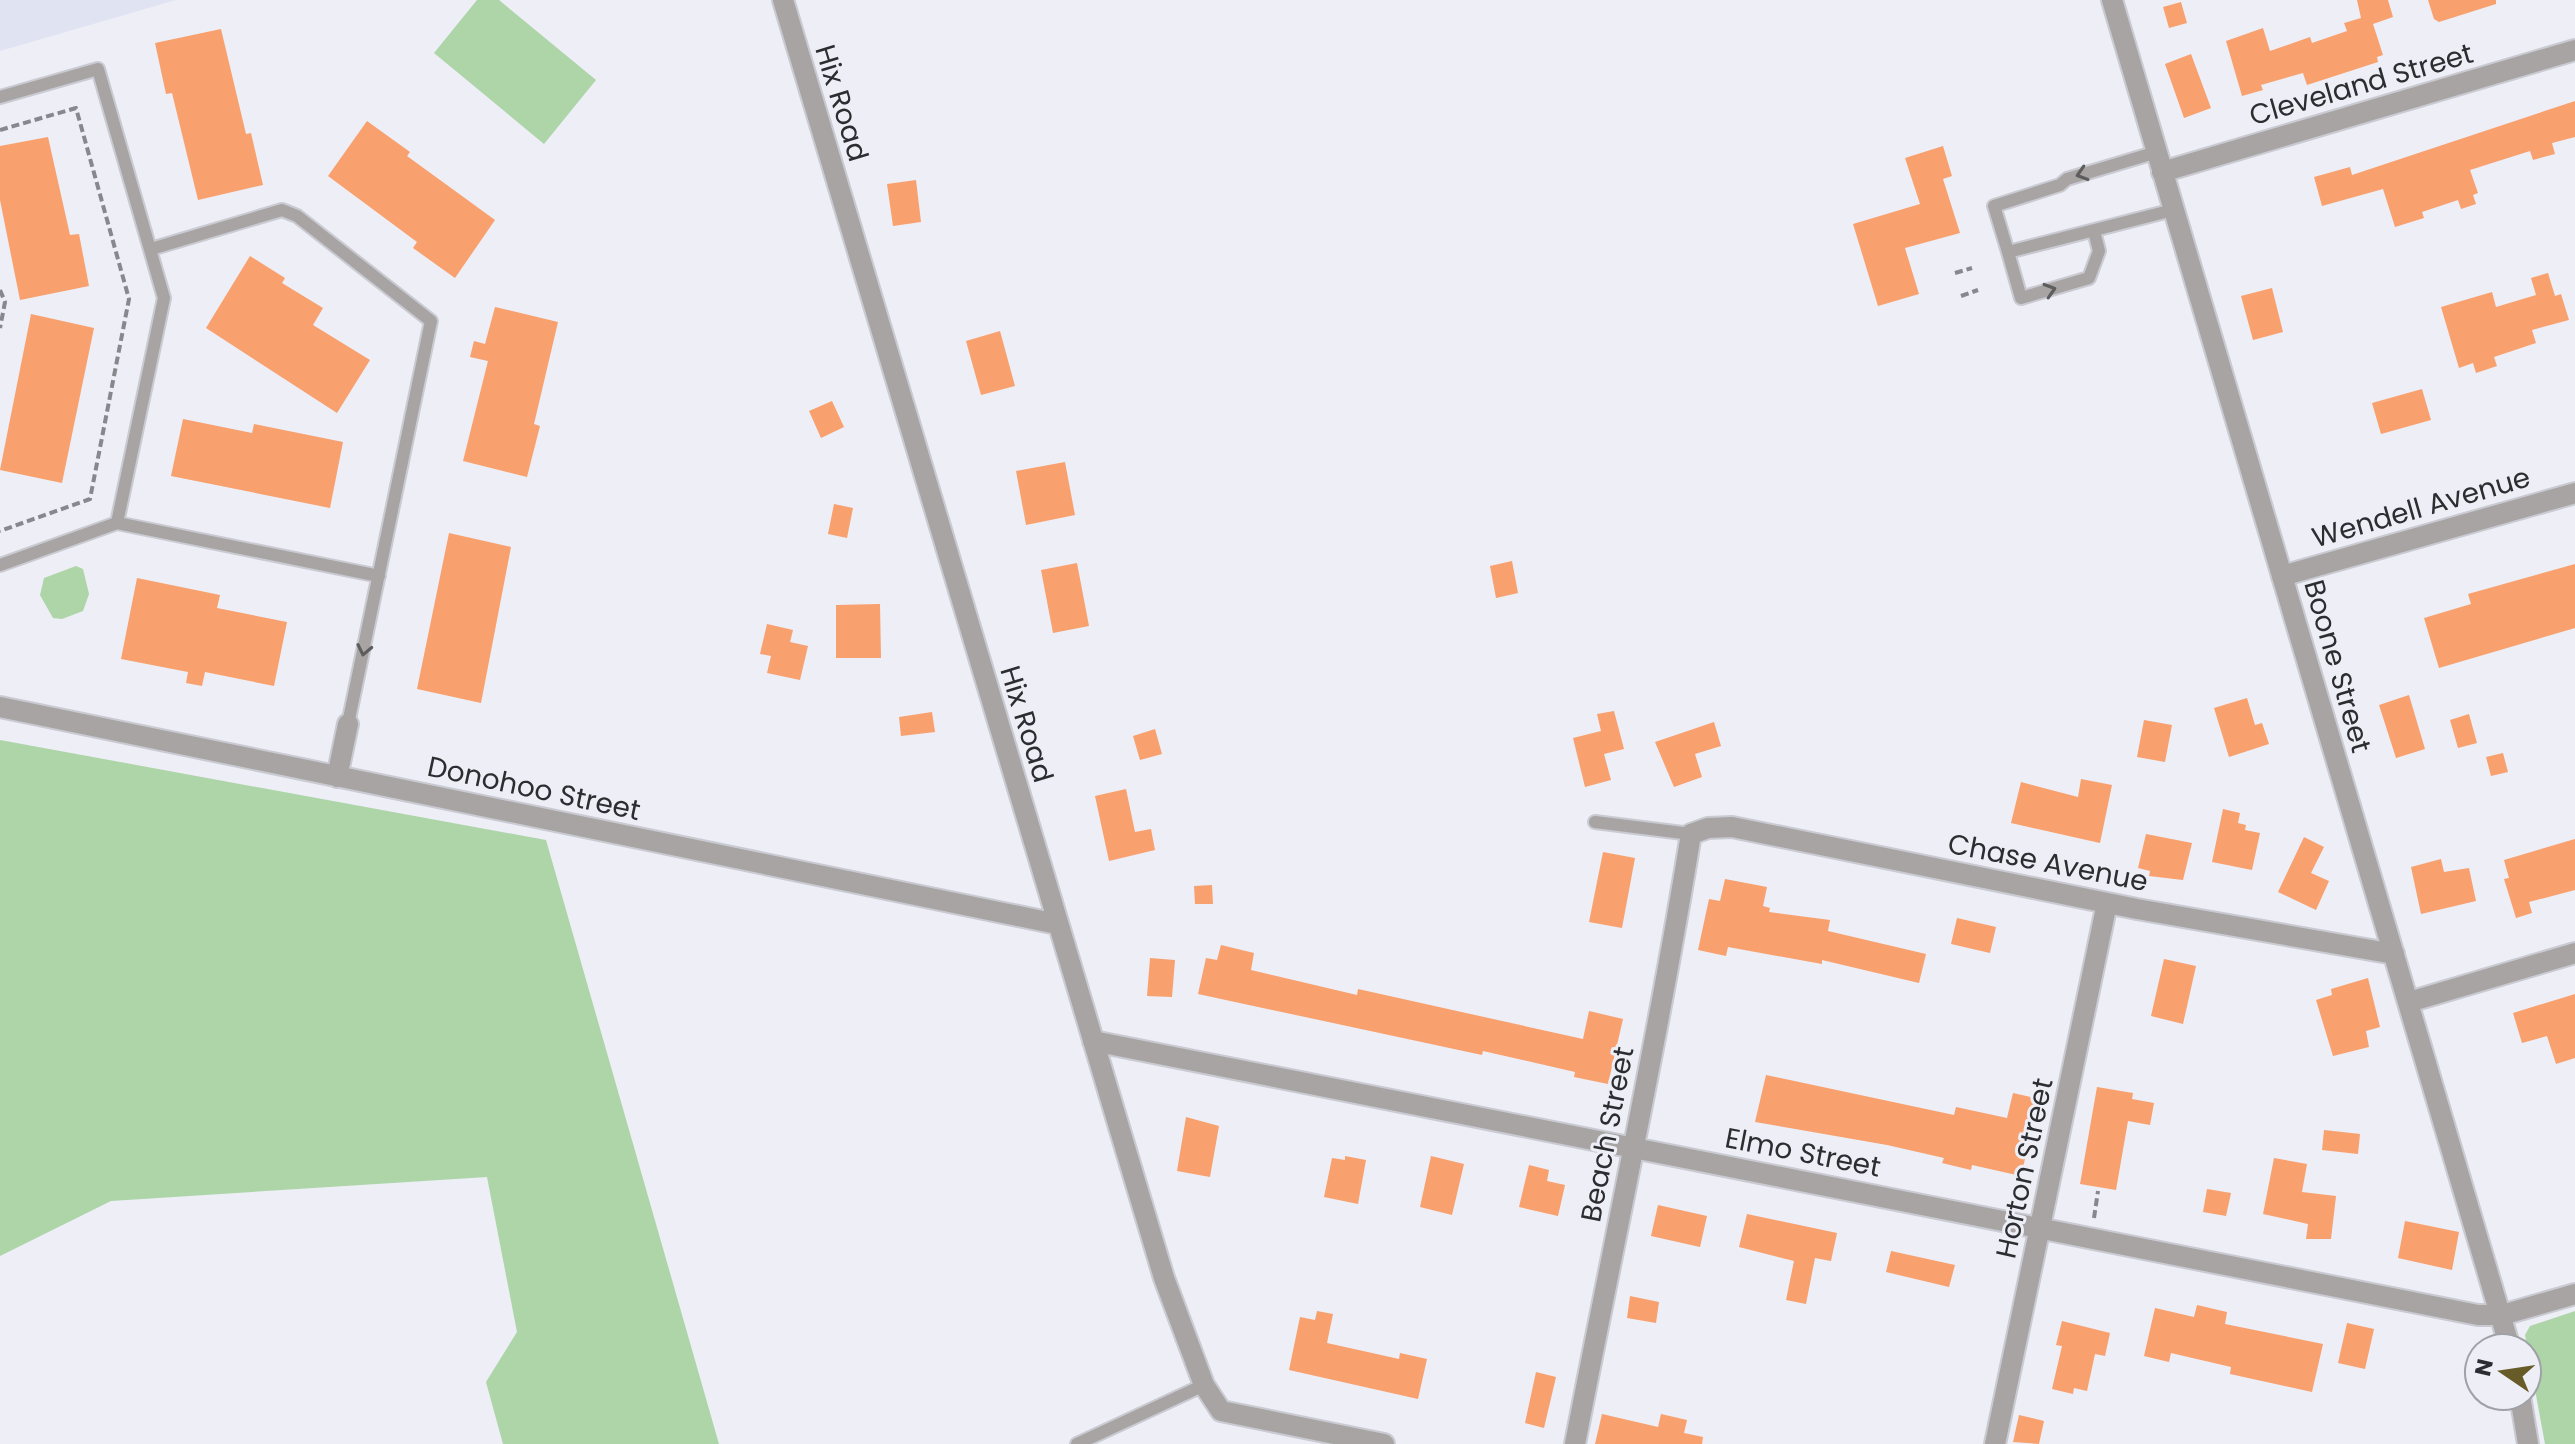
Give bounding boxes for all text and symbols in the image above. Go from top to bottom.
street label: Cleveland Street [2245,34,2478,135]
street label: Hix Road [805,40,878,166]
one-way arrow [2075,165,2089,181]
one-way arrow [2042,283,2056,299]
street label: Wendell Avenue [2307,458,2535,557]
street label: Boone Street [2294,575,2381,757]
one-way arrow [356,644,373,657]
street label: Hix Road [990,661,1063,787]
street label: Donohoo Street [424,747,644,830]
street label: Chase Avenue [1945,824,2151,901]
street label: Beach Street [1571,1043,1644,1225]
street label: Horton Street [1986,1074,2063,1262]
street label: Elmo Street [1722,1118,1884,1187]
north arrow [2463,1332,2543,1412]
text: N [2467,1356,2501,1379]

